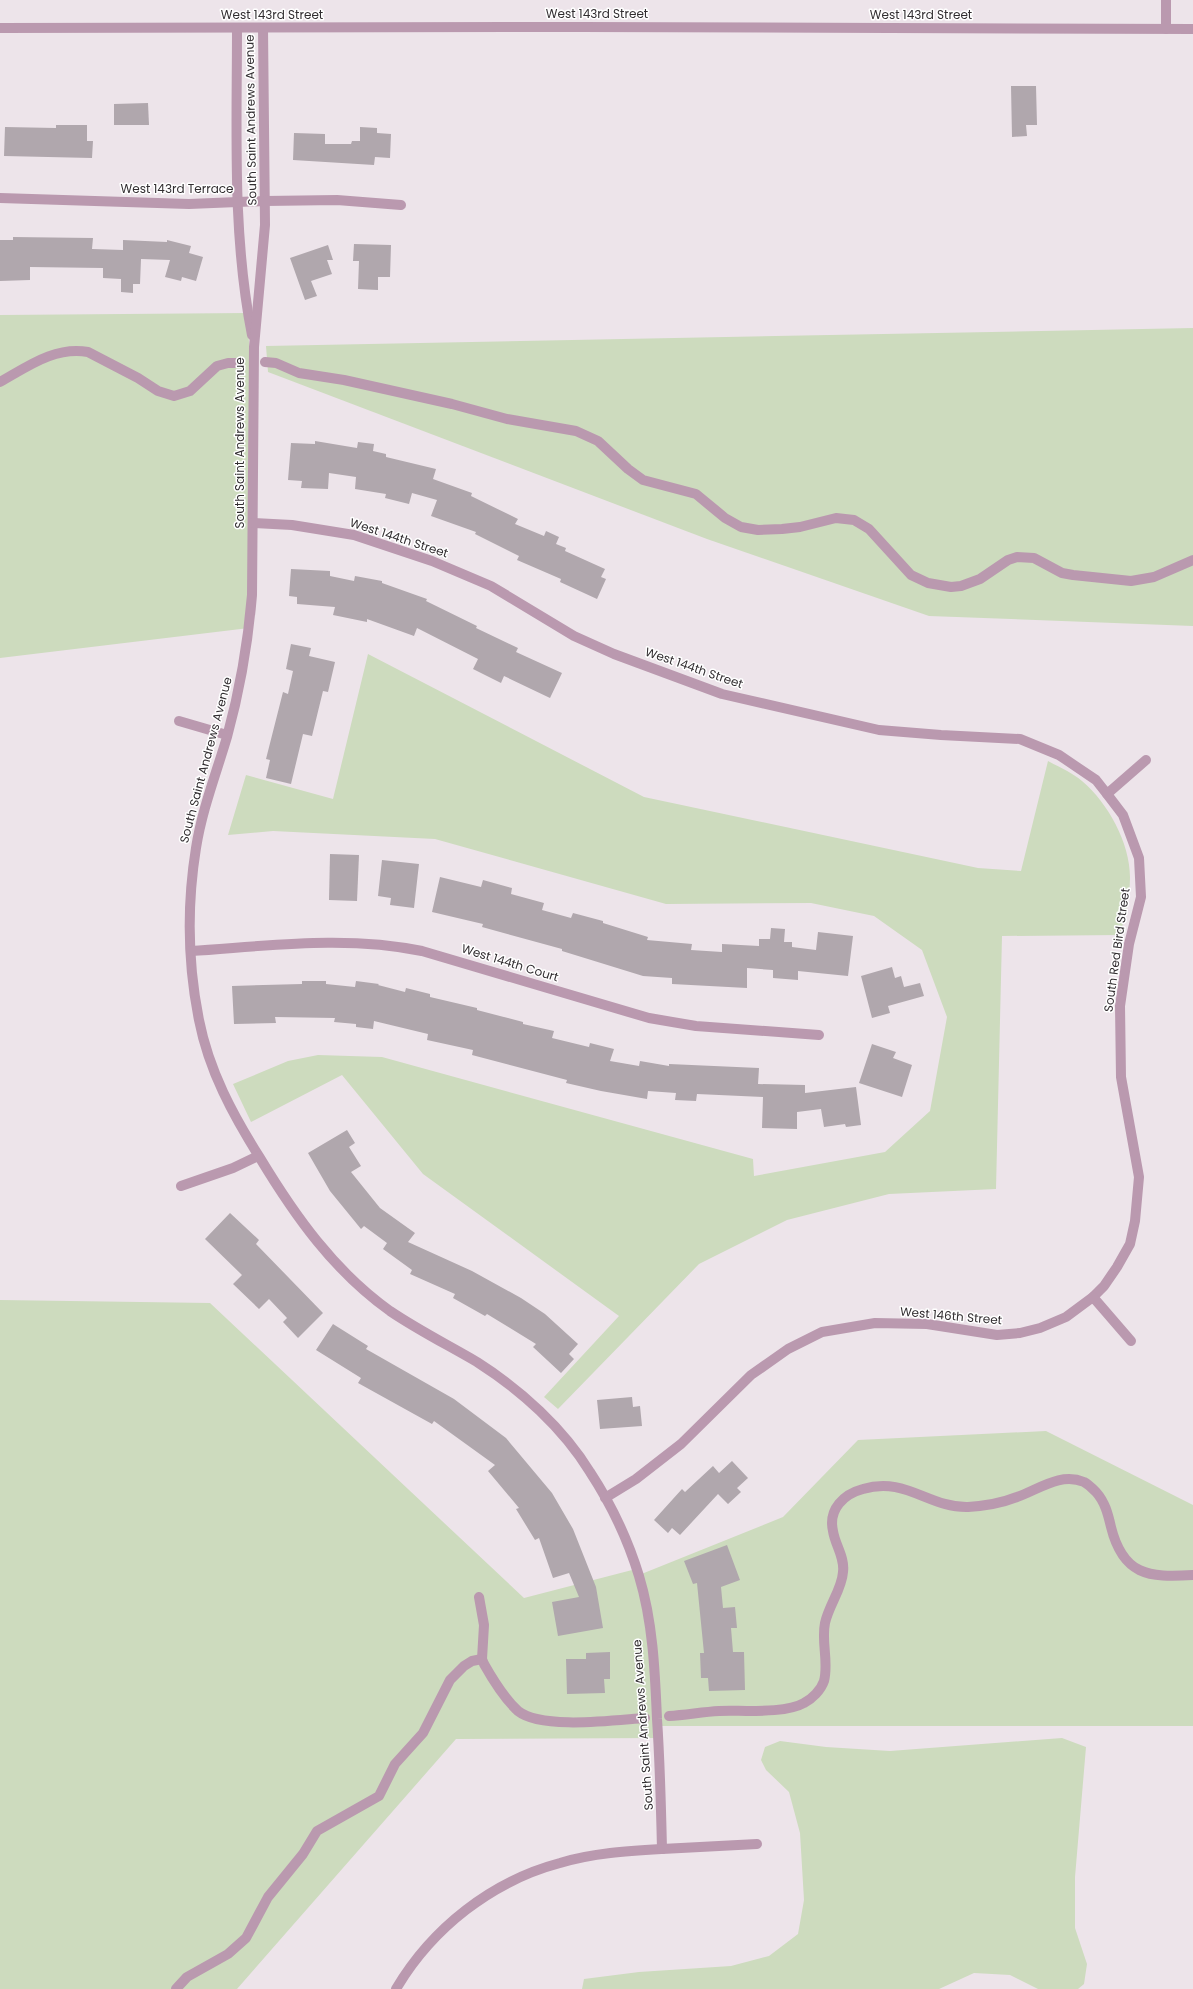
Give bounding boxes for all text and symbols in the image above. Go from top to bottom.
street label: West 143rd Street [546,5,648,22]
street label: West 143rd Street [221,6,323,23]
street label: West 143rd Street [870,6,972,23]
street label: South Saint Andrews Avenue [241,34,260,206]
street label: West 143rd Terrace [121,180,233,197]
street label: South Saint Andrews Avenue [231,357,248,529]
street label: West 144th Street [348,514,450,561]
street label: West 144th Street [643,643,745,692]
street label: South Saint Andrews Avenue [175,675,236,845]
street label: South Red Bird Street [1099,887,1134,1013]
street label: West 144th Court [460,940,561,985]
street label: West 146th Street [899,1303,1003,1328]
street label: South Saint Andrews Avenue [628,1639,657,1811]

